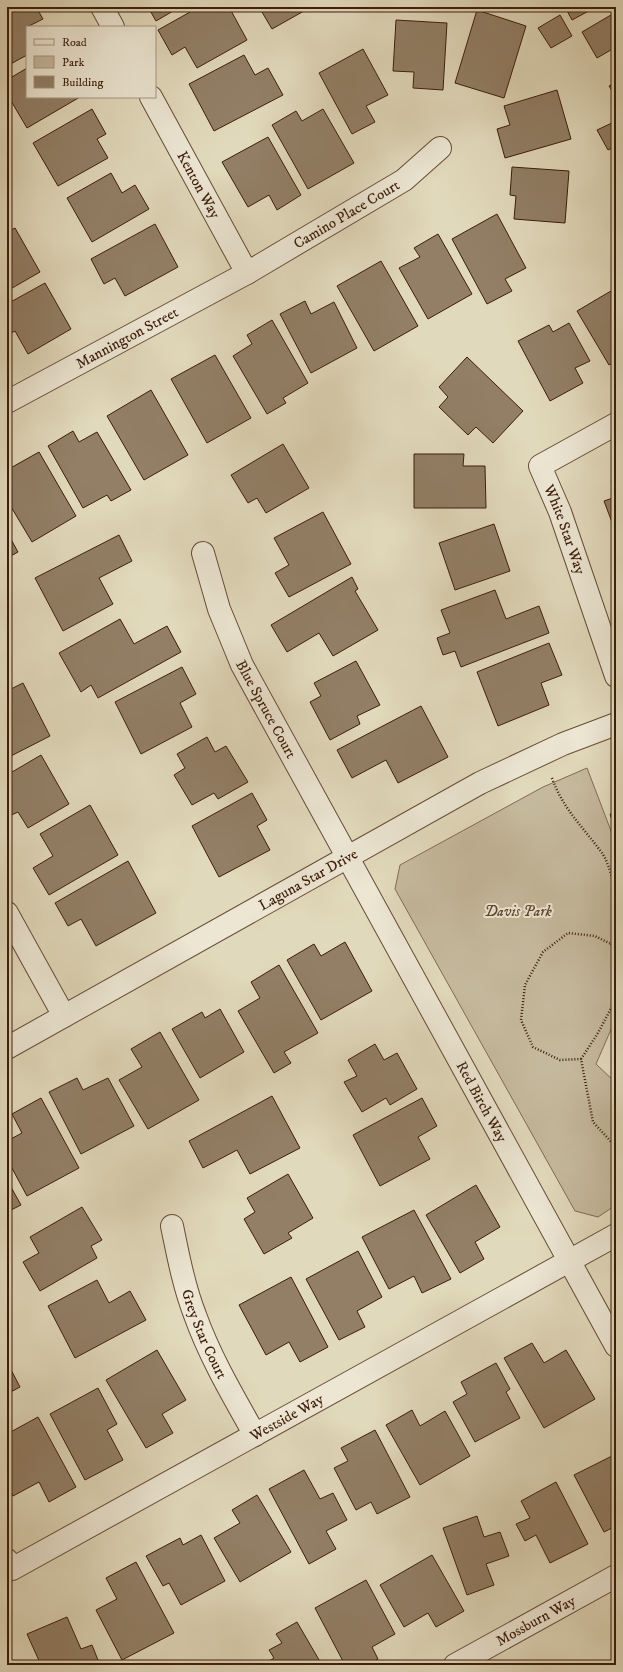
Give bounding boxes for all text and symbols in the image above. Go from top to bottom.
legend [26,26,156,98]
text: Road [62,35,87,50]
text: Park [62,55,84,70]
text: Building [62,75,103,90]
street label: Kenton Way [172,148,225,223]
street label: Camino Place Court [290,176,403,253]
street label: Mannington Street [73,303,182,373]
street label: White Star Way [539,481,590,578]
street label: Blue Spruce Court [231,657,301,762]
street label: Laguna Star Drive [255,845,361,915]
park label: Davis Park [484,902,553,921]
street label: Red Birch Way [452,1058,512,1147]
street label: Grey Star Court [177,1287,231,1382]
street label: Westside Way [246,1389,328,1446]
street label: Mossburn Way [493,1591,580,1651]

